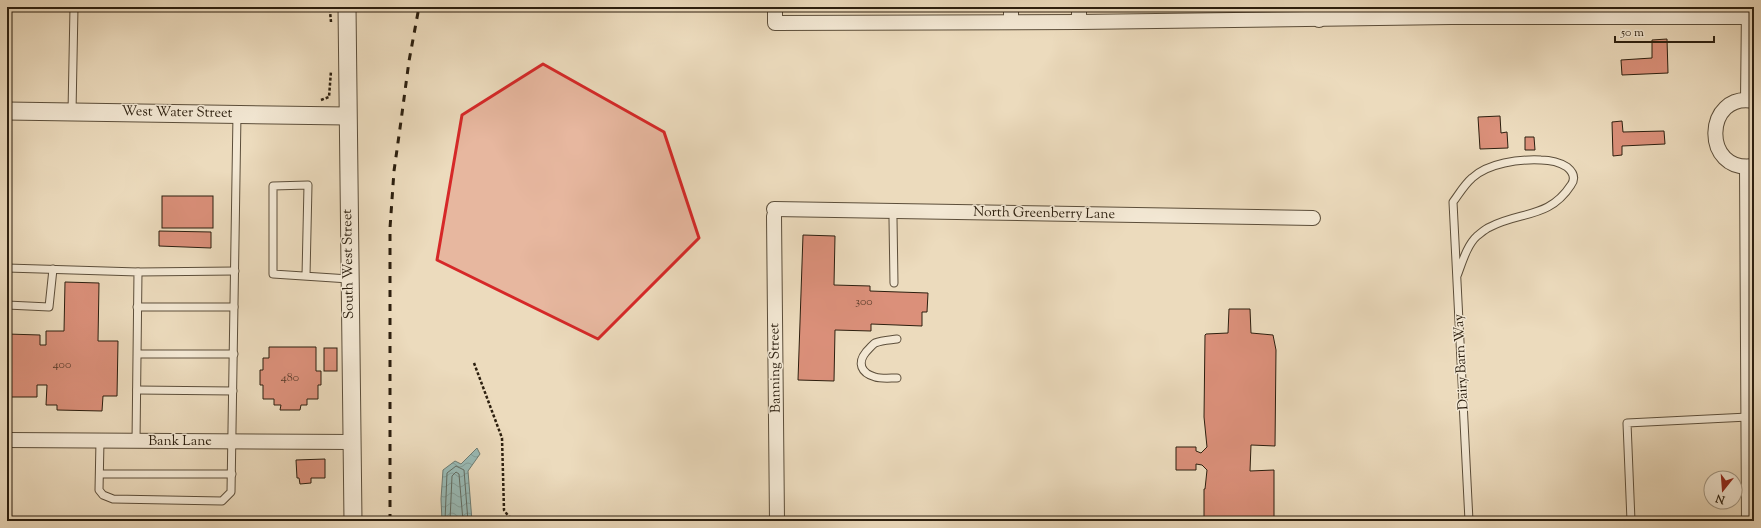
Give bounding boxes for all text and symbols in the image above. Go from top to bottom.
scale bar [1615,18,1714,44]
text: 50 m [1620,24,1644,42]
street label: West Water Street [121,102,233,124]
street label: North Greenberry Lane [973,203,1115,225]
street label: South West Street [338,209,360,319]
house number: 300 [855,293,873,311]
street label: Dairy Barn Way [1449,313,1475,411]
street label: Banning Street [765,323,787,413]
house number: 400 [53,356,71,374]
house number: 480 [281,369,299,387]
street label: Bank Lane [148,432,212,452]
north arrow [1703,470,1743,510]
text: N [1714,490,1728,508]

